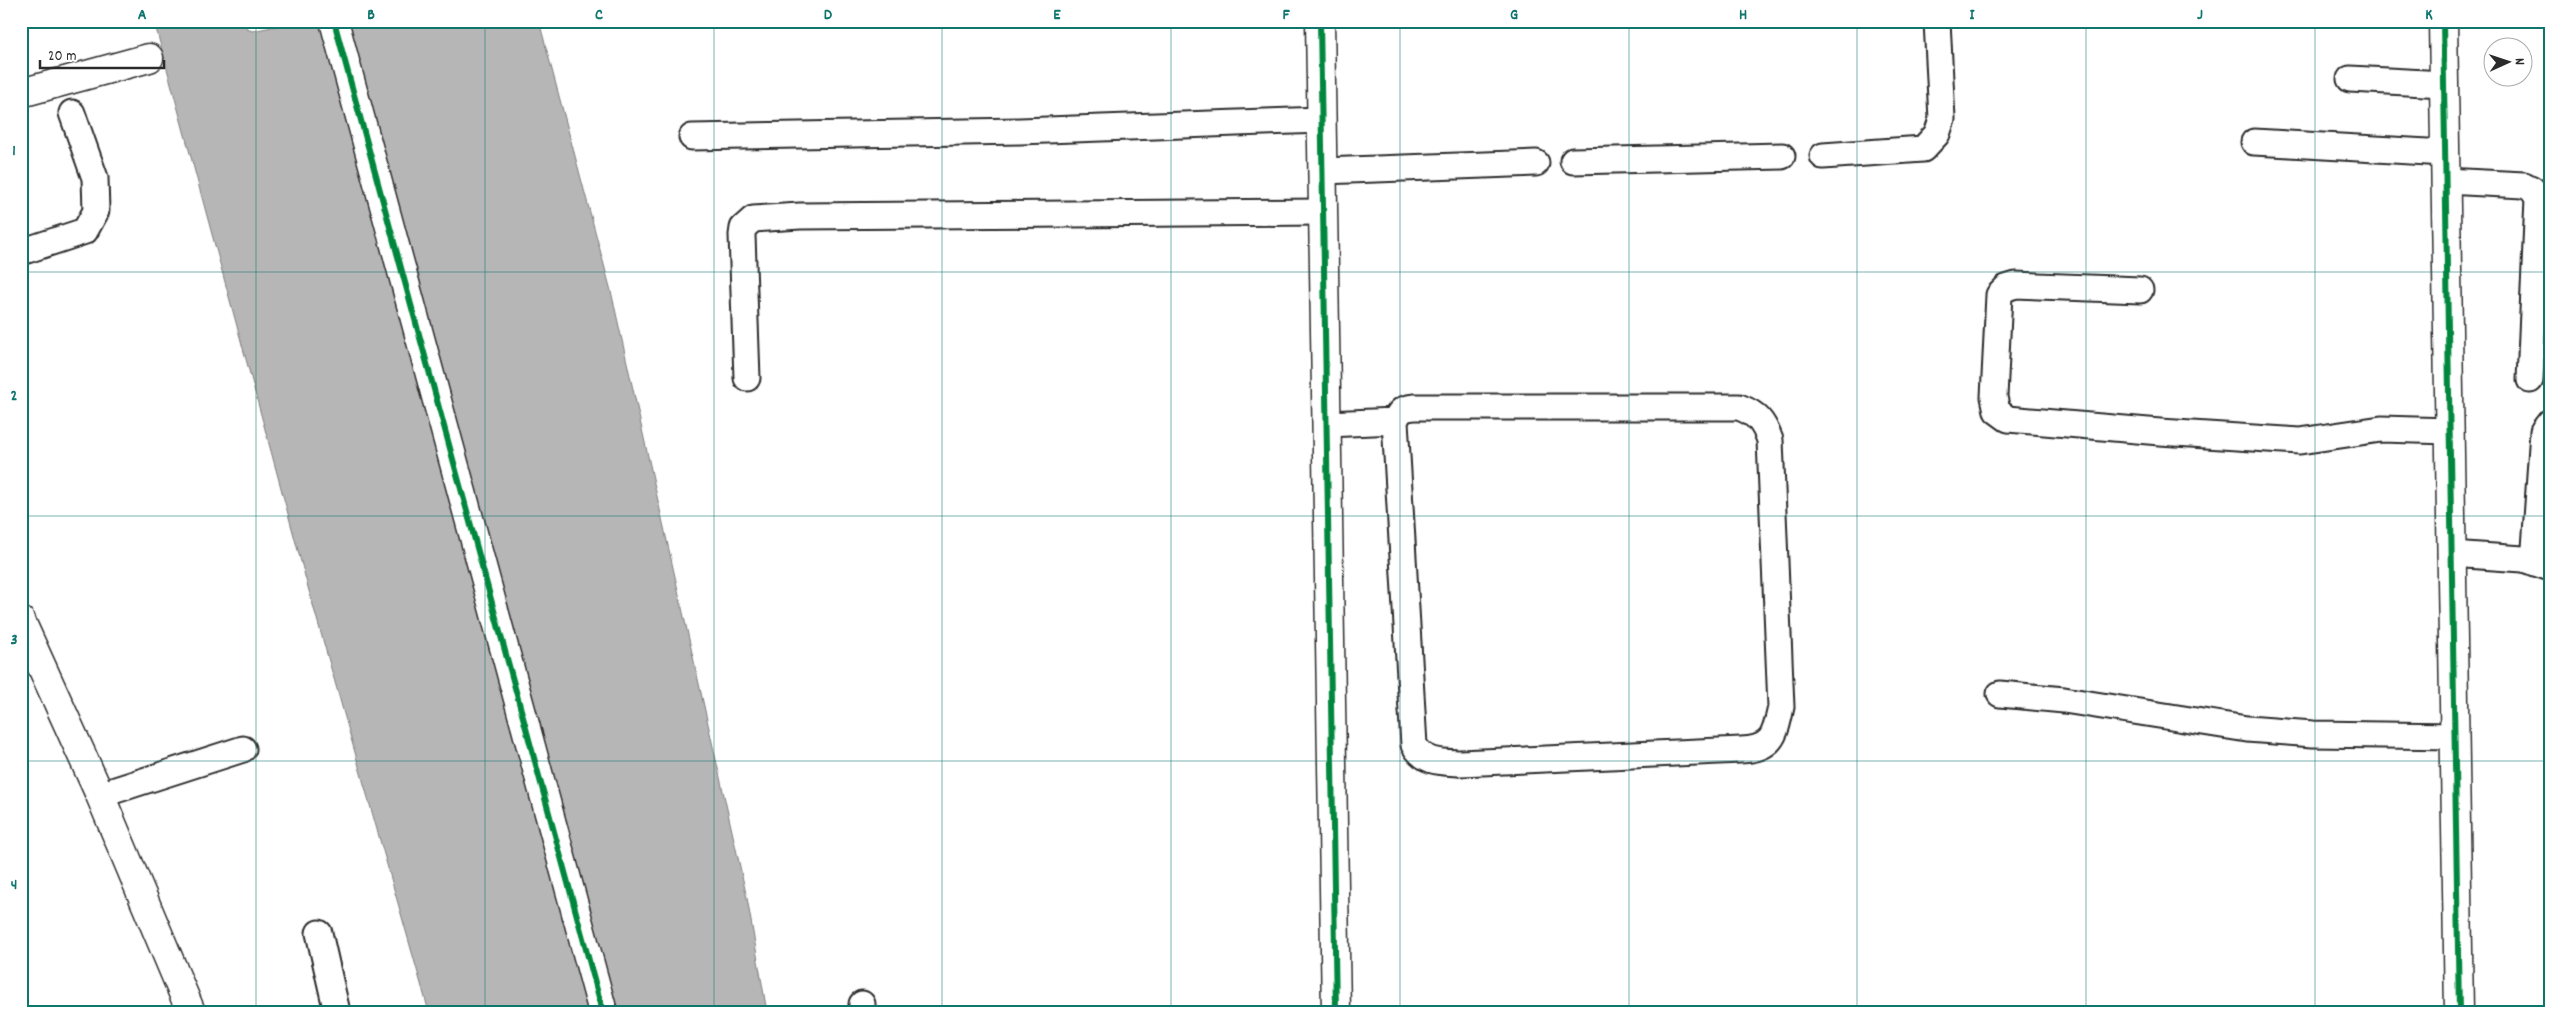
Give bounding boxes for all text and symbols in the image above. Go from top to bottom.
text: A [138,4,147,27]
text: B [367,4,375,27]
text: C [595,4,603,27]
text: D [824,4,833,27]
text: E [1053,4,1061,27]
text: F [1282,4,1290,27]
text: G [1510,4,1518,27]
text: H [1739,4,1747,27]
text: I [1970,4,1976,27]
text: J [2197,4,2203,27]
text: K [2425,4,2433,27]
scale bar [40,38,164,70]
north arrow [2484,38,2534,88]
text: 20 m [48,46,76,68]
text: N [2509,57,2529,65]
text: 1 [12,140,16,163]
text: 2 [11,385,18,408]
text: 3 [10,629,18,652]
text: 4 [11,874,17,897]

